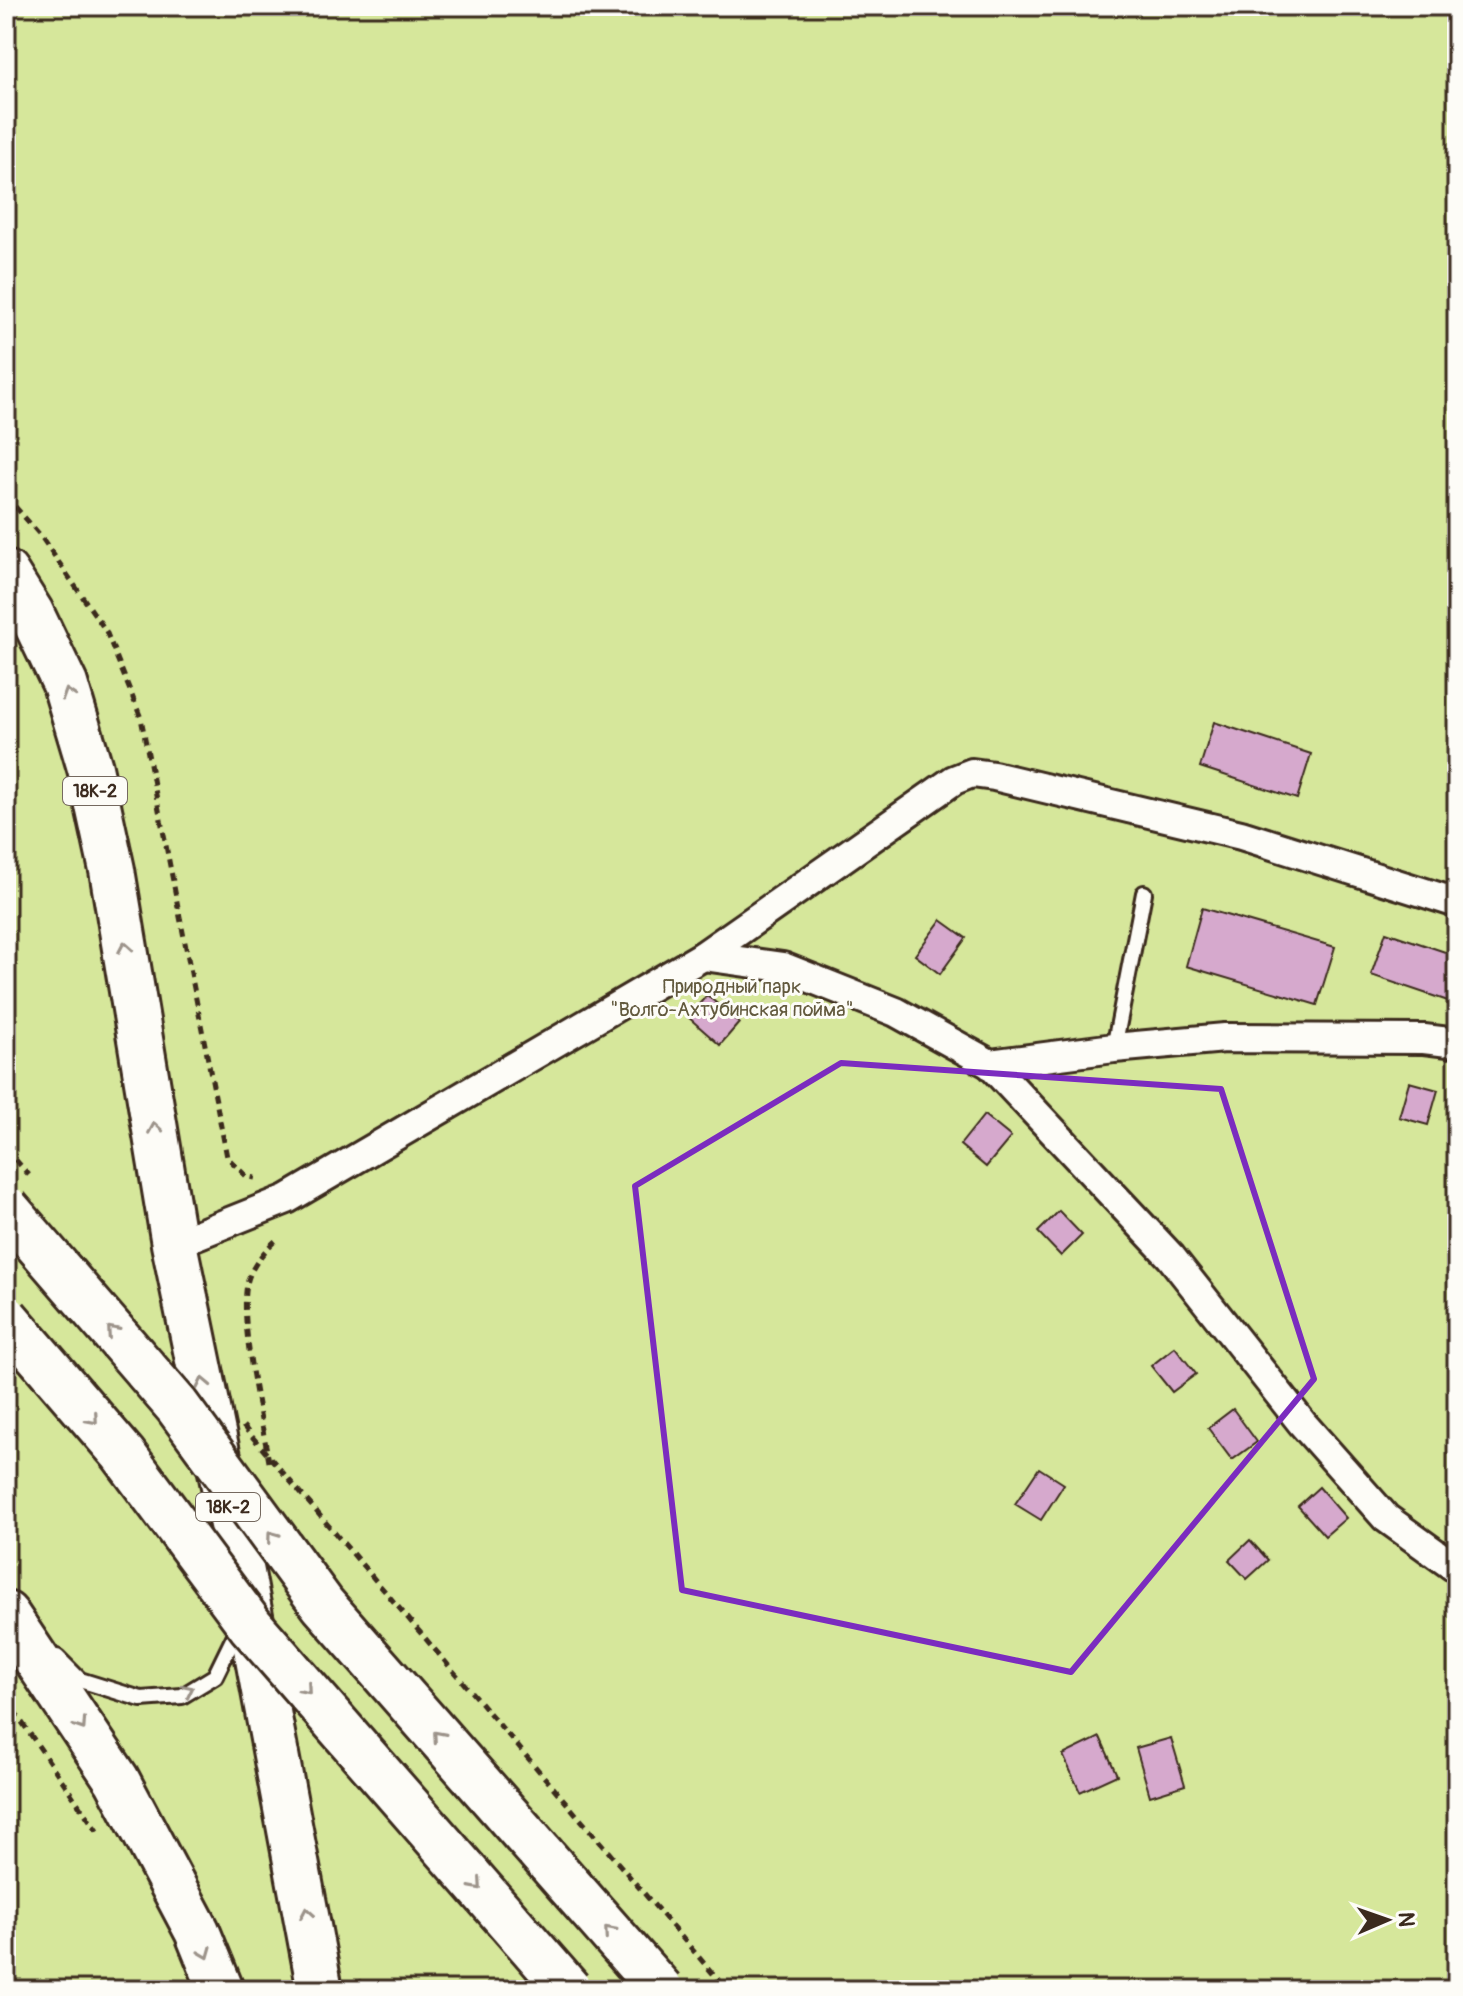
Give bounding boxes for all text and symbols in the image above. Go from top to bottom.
one-way arrow [61,688,77,702]
road number: 18К-2 [63,777,127,805]
one-way arrow [117,941,134,954]
park label: Природный парк "Волго-Ахтубинская пойма" [610,974,854,1022]
one-way arrow [147,1121,164,1135]
one-way arrow [108,1325,122,1340]
one-way arrow [195,1377,212,1390]
one-way arrow [84,1410,98,1424]
road number: 18К-2 [196,1493,260,1521]
one-way arrow [268,1530,282,1544]
one-way arrow [296,1680,311,1695]
one-way arrow [180,1684,195,1700]
one-way arrow [71,1717,86,1731]
one-way arrow [433,1730,448,1745]
one-way arrow [467,1876,482,1890]
north arrow [1347,1880,1427,1960]
one-way arrow [299,1906,316,1920]
text: N [1392,1911,1420,1927]
one-way arrow [604,1926,619,1941]
one-way arrow [196,1945,213,1959]

